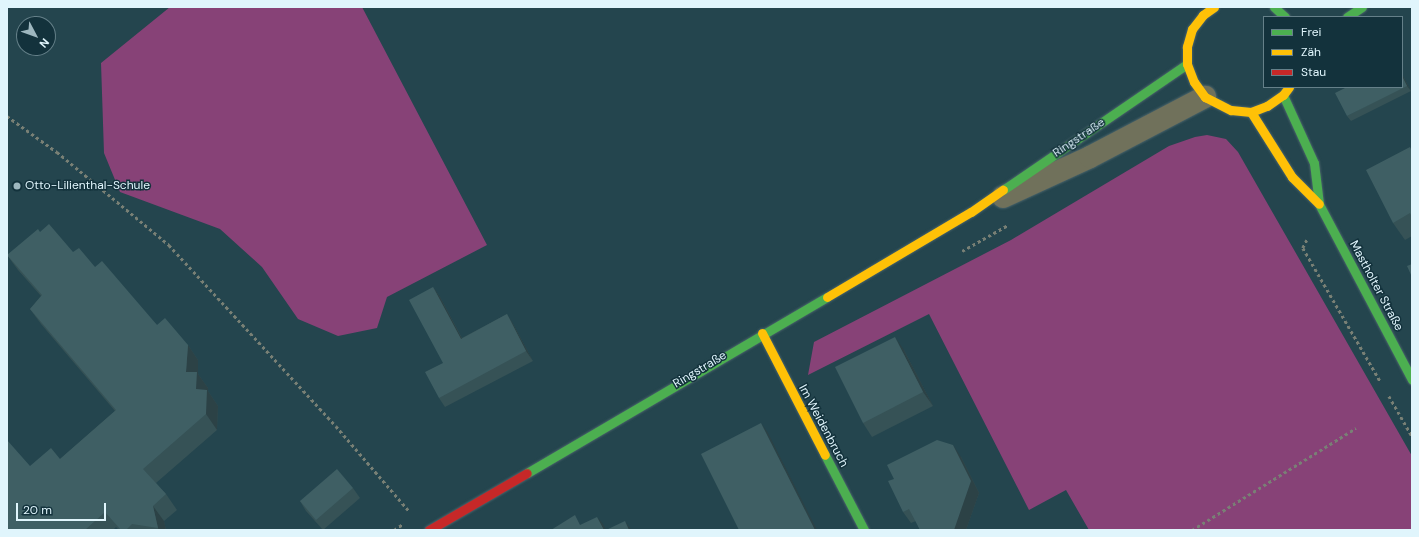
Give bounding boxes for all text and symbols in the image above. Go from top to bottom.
north arrow [16,16,56,56]
legend [1263,16,1403,88]
text: Frei [1301,24,1321,40]
text: N [36,36,52,51]
text: Zäh [1301,44,1321,60]
text: Stau [1301,64,1326,80]
street label: Ringstraße [1050,115,1108,161]
place label: Otto-Lilienthal-Schule [25,179,150,193]
marker: Otto-Lilienthal-Schule [12,181,22,191]
street label: Mastholter Straße [1346,238,1406,334]
street label: Ringstraße [671,348,729,392]
street label: Im Weidenbruch [795,382,851,470]
scale bar [18,495,108,521]
text: 20 m [23,502,52,518]

